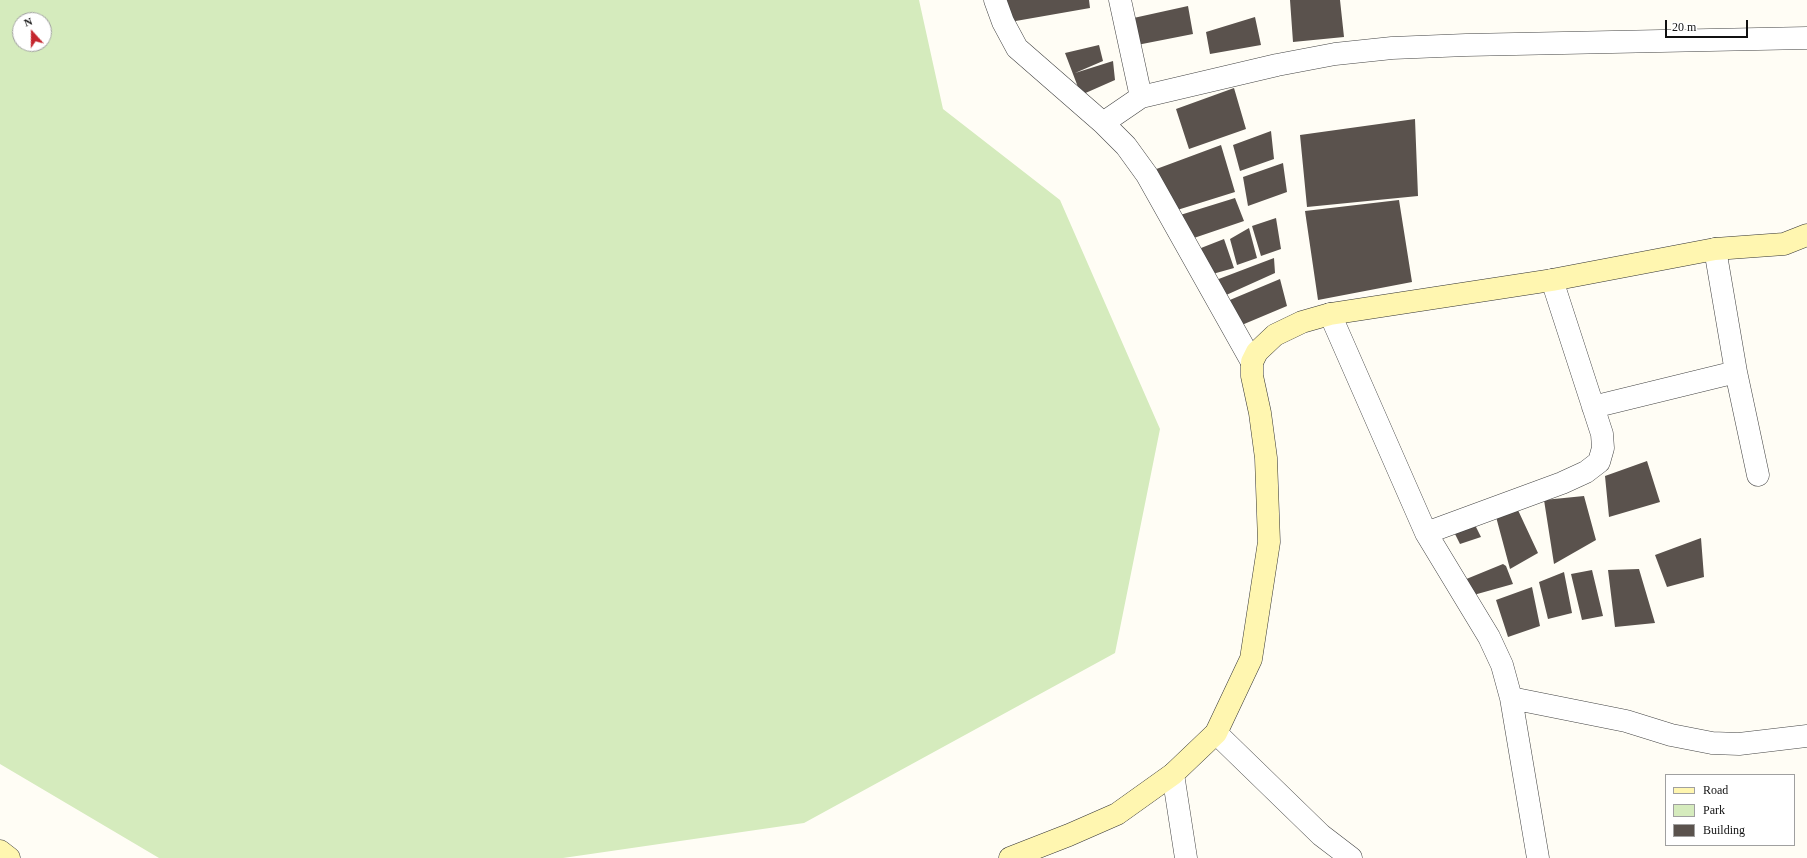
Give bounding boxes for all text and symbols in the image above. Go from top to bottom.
north arrow [12,12,52,52]
scale bar [1667,12,1750,38]
text: N [22,15,34,29]
text: 20 m [1672,20,1696,34]
legend [1665,774,1795,846]
text: Road [1703,783,1728,797]
text: Park [1703,803,1725,817]
text: Building [1703,823,1745,837]

